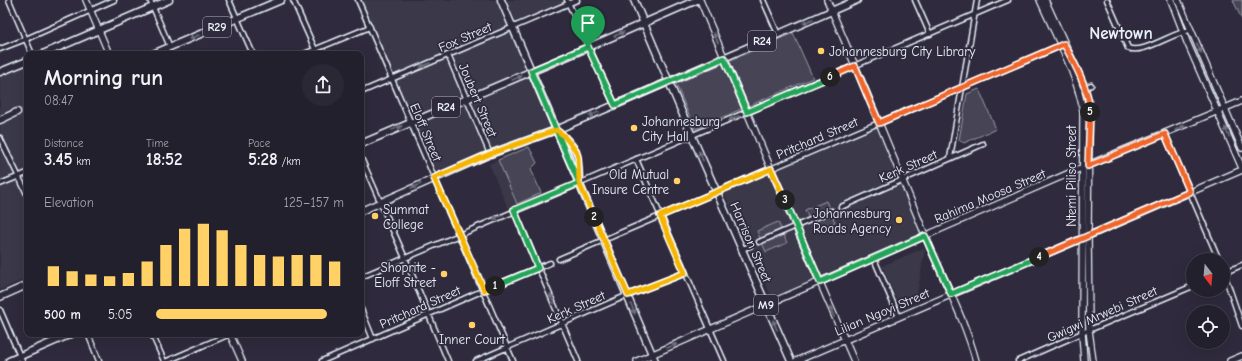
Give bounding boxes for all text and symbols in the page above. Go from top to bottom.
pin [571,6,605,47]
icon: arrive [577,12,599,34]
road number: R29 [203,17,231,37]
one-way arrow [802,18,814,24]
street label: Fox Street [436,19,495,55]
district label: Newtown [1089,24,1153,43]
one-way arrow [613,31,624,37]
road number: R24 [748,31,776,51]
one-way arrow [713,33,719,44]
one-way arrow [188,34,199,40]
one-way arrow [1196,43,1202,54]
place label: Johannesburg City Library [829,44,975,59]
marker: Johannesburg City Library [816,46,826,56]
street label: Joubert Street [456,61,501,140]
one-way arrow [420,62,431,68]
button: share [302,64,344,106]
text: Morning run [44,65,163,91]
pin: 6 [820,67,840,87]
text: 6 [827,70,833,83]
one-way arrow [511,74,523,80]
text: 08:47 [44,93,73,108]
road number: R24 [432,97,460,117]
street label: Eloff Street [407,101,445,164]
pin: 5 [1080,102,1100,122]
text: 5 [1087,105,1093,118]
one-way arrow [589,111,600,117]
place label: Johannesburg City Hall [642,114,720,144]
street label: Pritchard Street [774,114,861,162]
one-way arrow [727,115,739,121]
marker: Johannesburg City Hall [629,123,639,133]
street label: Ntemi Piliso Street [1064,124,1079,227]
one-way arrow [1175,124,1187,130]
one-way arrow [391,125,403,132]
one-way arrow [1223,126,1229,138]
text: Distance [44,137,83,150]
text: Time [146,137,169,150]
text: Pace [248,137,270,150]
street label: Kerk Street [877,146,941,185]
text: 3.45 [44,150,72,169]
text: 18:52 [146,150,182,169]
text: 5:28 [248,150,278,169]
one-way arrow [698,151,704,162]
text: km [72,155,91,168]
text: /km [278,155,301,168]
street label: Rahima Moosa Street [932,165,1049,226]
place label: Old Mutual Insure Centre [592,167,669,197]
marker: Old Mutual Insure Centre [672,176,682,186]
one-way arrow [411,183,422,189]
pin: 3 [775,190,795,210]
text: 3 [782,193,788,206]
text: Elevation [44,195,94,210]
text: 125–157 m [284,195,344,210]
street label: Harrison Street [727,200,775,286]
place label: Summat College [383,202,430,232]
place label: Johannesburg Roads Agency [813,206,891,236]
pin: 2 [584,207,604,227]
text: 2 [591,210,597,223]
marker: Summat College [370,211,380,221]
one-way arrow [491,215,503,221]
marker: Johannesburg Roads Agency [894,215,904,225]
pin: 4 [1029,247,1049,267]
text: 4 [1036,250,1042,263]
north arrow [1186,253,1230,297]
map controls [1186,253,1230,349]
place label: Shoprite - Eloff Street [374,260,437,290]
marker: Shoprite - Eloff Street [439,269,449,279]
pin: 1 [485,276,505,296]
text: 1 [493,279,497,292]
street label: Pritchard Street [377,282,464,332]
street label: Gwigwi Mrwebi Street [1045,282,1161,345]
street label: Lilian Ngoyi Street [832,285,933,339]
street label: Kerk Street [545,287,609,326]
one-way arrow [549,294,555,305]
road number: M9 [754,295,778,315]
one-way arrow [631,304,637,316]
button: locate [1186,305,1230,349]
one-way arrow [829,306,835,318]
text: 500 m [44,307,81,322]
text: 5:05 [108,307,132,322]
one-way arrow [771,319,777,331]
marker: Inner Court [467,320,477,330]
place label: Inner Court [439,332,506,347]
one-way arrow [667,342,679,348]

